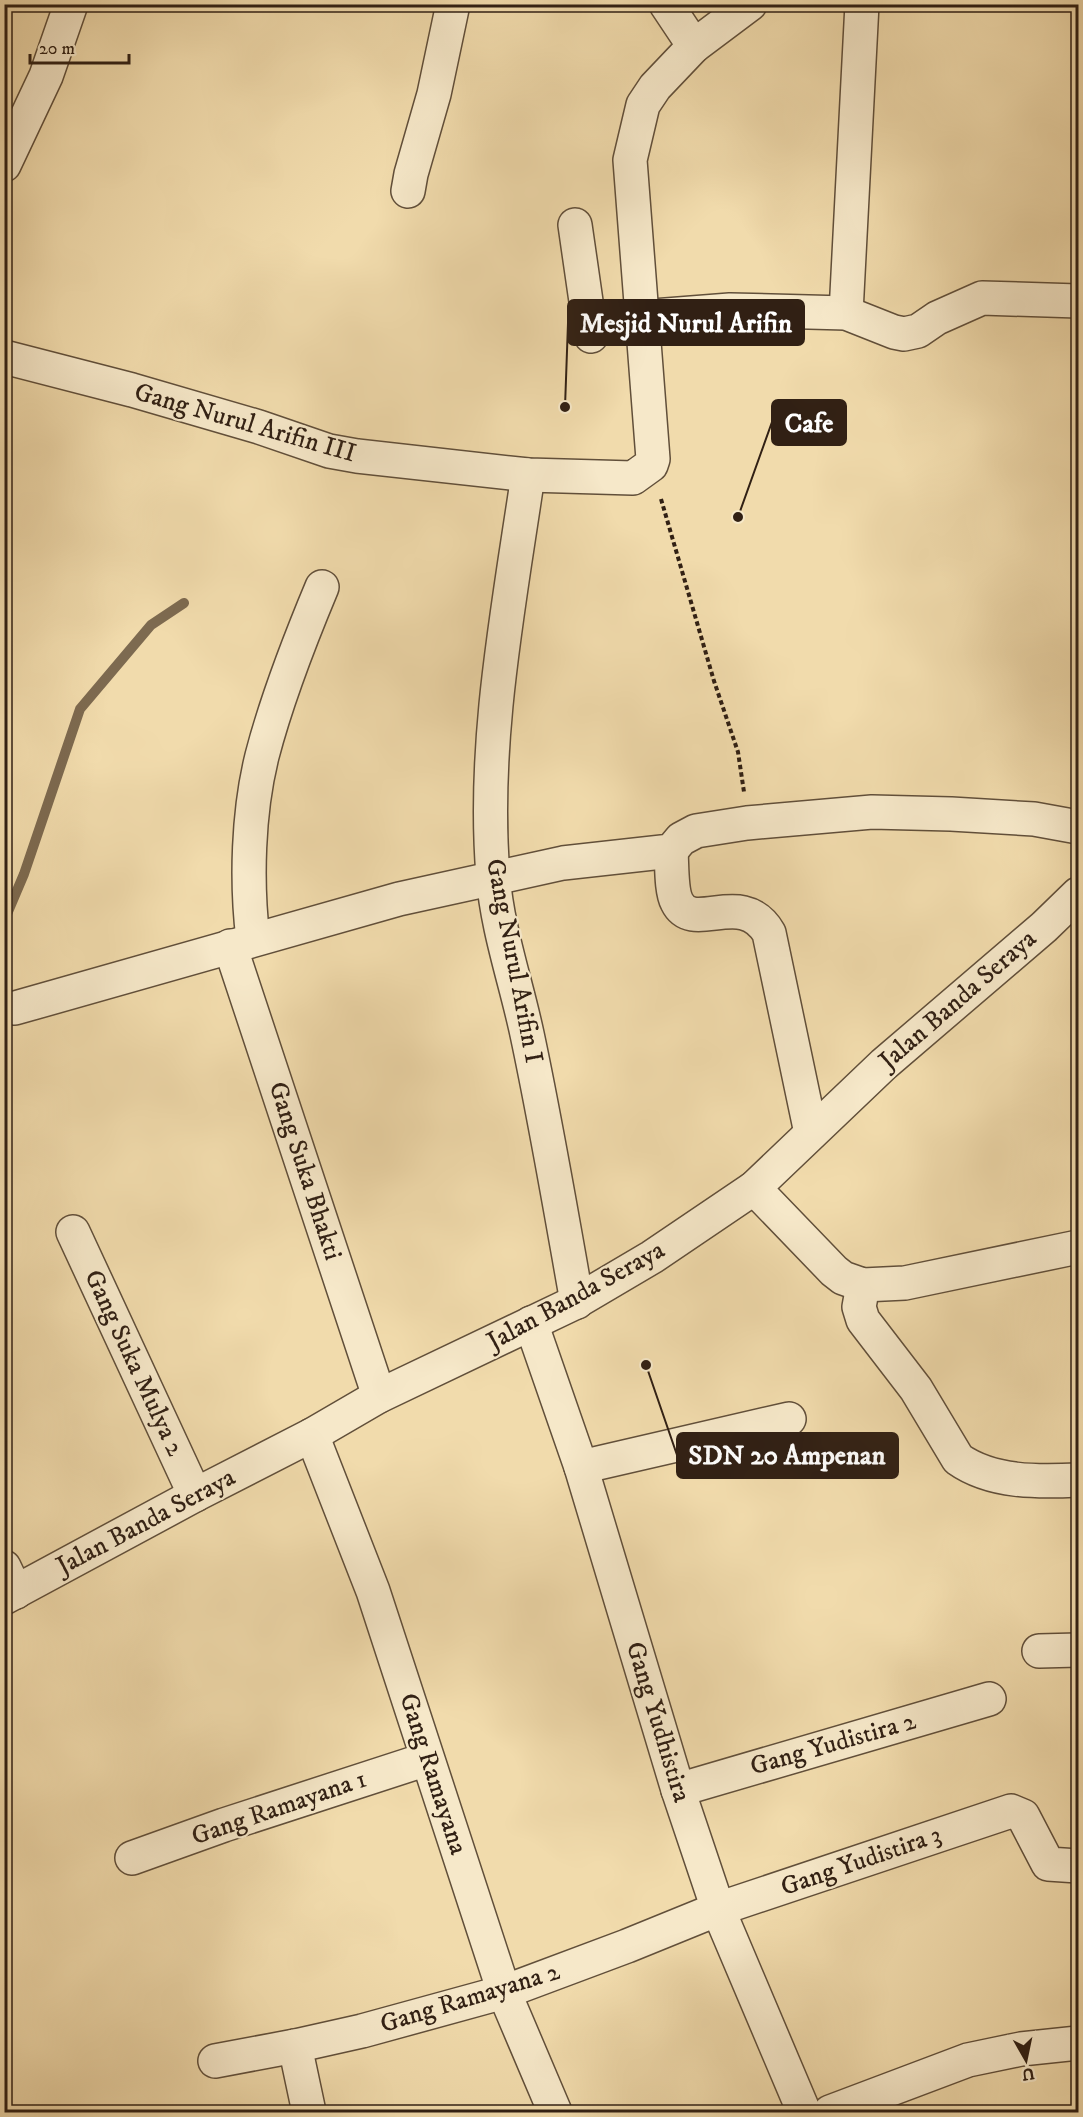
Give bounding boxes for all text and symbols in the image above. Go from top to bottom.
scale bar [30,27,129,65]
text: 20 m [39,38,75,60]
callout: Mesjid Nurul Arifin [568,300,804,345]
text: Mesjid Nurul Arifin [580,307,793,341]
street label: Gang Nurul Arifin III [130,376,360,470]
callout: Cafe [772,400,846,445]
text: Cafe [784,407,834,441]
street label: Gang Nurul Arifin I [478,856,550,1066]
street label: Jalan Banda Seraya [871,923,1043,1079]
street label: Gang Suka Bhakti [261,1078,349,1264]
street label: Jalan Banda Seraya [480,1234,671,1359]
street label: Gang Suka Mulya 2 [76,1265,192,1462]
callout: SDN 20 Ampenan [677,1433,898,1478]
text: SDN 20 Ampenan [688,1439,887,1473]
street label: Jalan Banda Seraya [49,1461,241,1584]
street label: Gang Yudhistira [618,1638,698,1806]
street label: Gang Ramayana [391,1689,475,1859]
street label: Gang Yudistira 2 [746,1705,920,1783]
street label: Gang Ramayana 1 [187,1763,371,1853]
street label: Gang Yudistira 3 [776,1818,946,1904]
street label: Gang Ramayana 2 [376,1955,564,2041]
north arrow [996,2030,1056,2090]
text: U [1020,2063,1036,2085]

